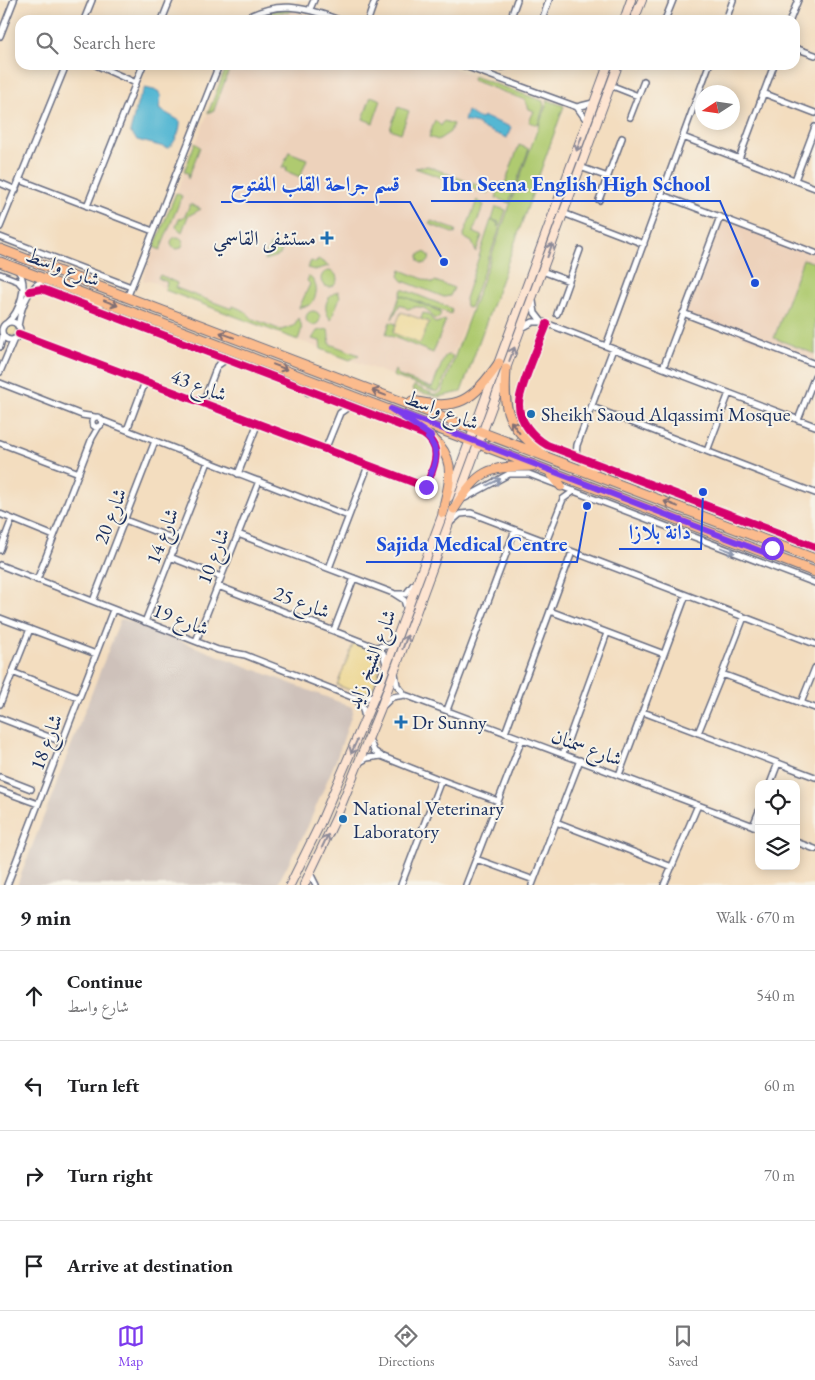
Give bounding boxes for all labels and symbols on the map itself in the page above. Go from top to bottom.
north arrow [695,85,740,130]
one-way arrow [574,135,583,151]
callout: Ibn Seena English High School [431,165,720,201]
callout: قسم جراحة القلب المفتوح [221,166,410,202]
text: قسم جراحة القلب المفتوح [230,170,400,204]
text: Ibn Seena English High School [442,170,710,197]
place label: مستشفى القاسمي [213,225,316,257]
marker: مستشفى القاسمي [320,231,334,245]
street label: شارع واسط [20,242,104,297]
one-way arrow [546,243,555,258]
one-way arrow [103,299,118,309]
one-way arrow [220,330,235,340]
one-way arrow [508,347,517,362]
street label: شارع 43 [166,362,231,412]
one-way arrow [271,363,287,372]
street label: شارع واسط [399,384,483,441]
one-way arrow [372,388,387,397]
place label: Sheikh Saoud Alqassimi Mosque [541,401,791,427]
marker: Sheikh Saoud Alqassimi Mosque [525,408,537,420]
one-way arrow [510,420,520,434]
route end [415,476,438,499]
one-way arrow [486,476,501,486]
street label: شارع 20 [87,484,137,549]
one-way arrow [664,498,679,507]
street label: شارع 14 [139,504,189,569]
callout: دانة بلازا [619,513,701,549]
text: دانة بلازا [629,518,691,545]
street label: شارع 10 [190,524,240,589]
callout: Sajida Medical Centre [366,526,577,562]
text: Sajida Medical Centre [376,530,568,557]
route start [761,537,784,560]
one-way arrow [720,546,735,555]
street label: شارع 25 [269,579,334,629]
street label: شارع 19 [148,596,213,646]
street label: شارع الشيخ زايد [340,605,407,714]
one-way arrow [401,635,410,650]
place label: Dr Sunny [412,709,487,735]
street label: شارع 18 [23,710,73,775]
marker: Dr Sunny [394,715,408,729]
street label: شارع سمنان [546,722,626,776]
one-way arrow [348,739,358,754]
place label: National Veterinary Laboratory [353,795,504,844]
marker: National Veterinary Laboratory [337,813,349,825]
one-way arrow [321,834,330,849]

